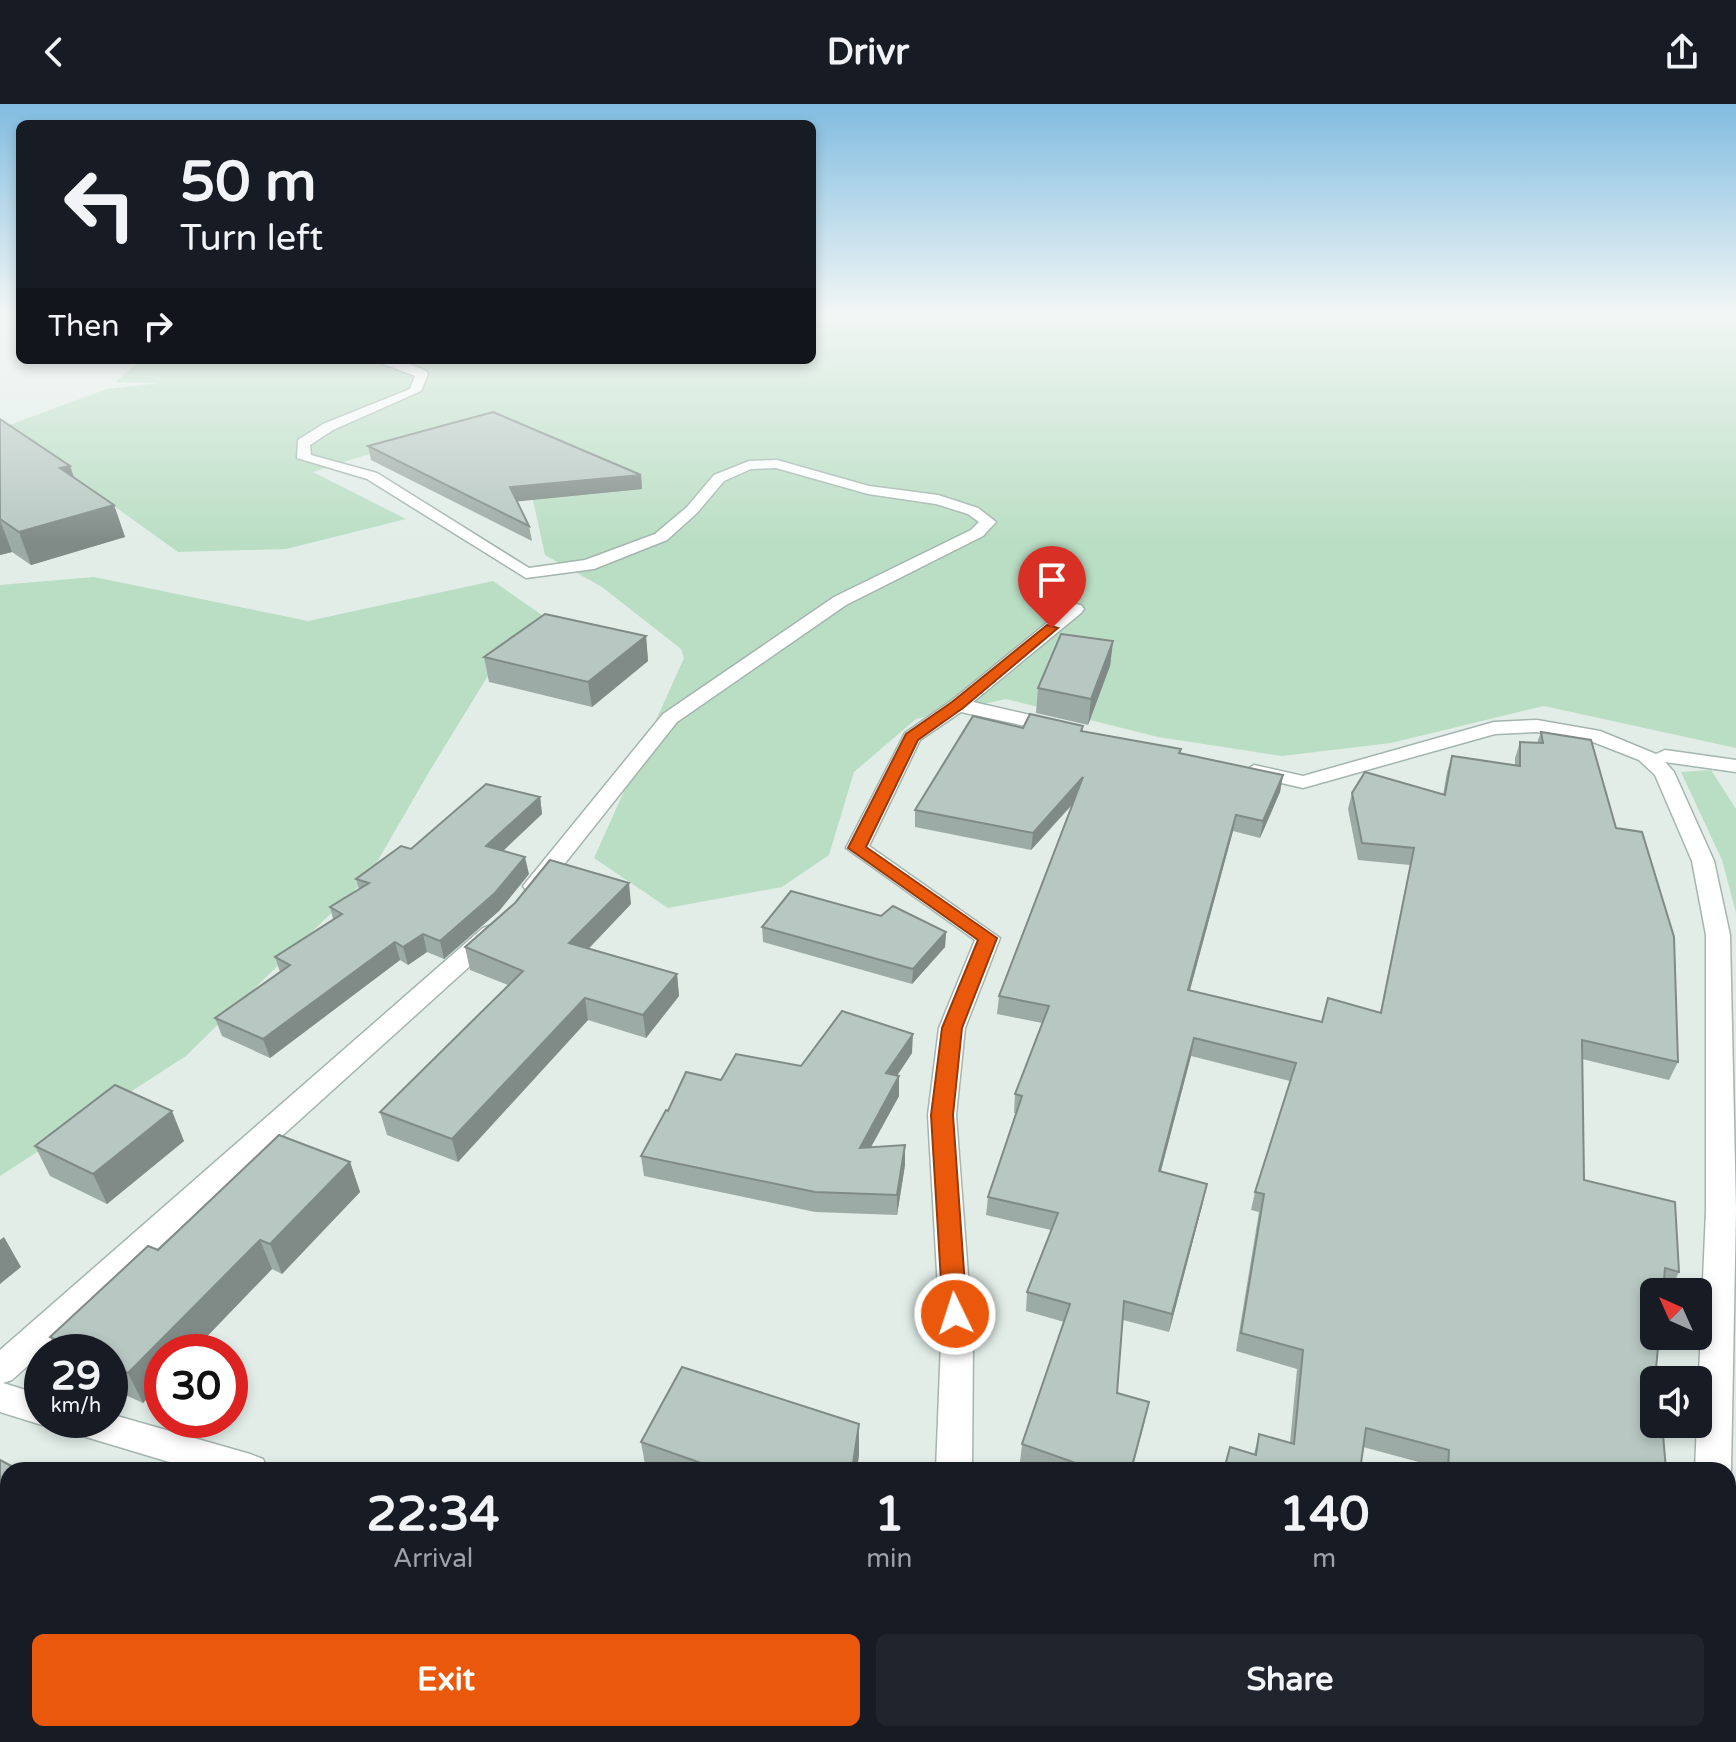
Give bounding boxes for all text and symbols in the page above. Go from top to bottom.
icon: back [32,30,76,74]
icon: share [1660,30,1704,74]
text: Drivr [827,31,909,74]
text: 50 m [180,149,316,216]
icon: left [48,152,152,256]
text: Turn left [180,217,323,260]
icon: right [136,304,180,348]
text: Then [48,308,120,345]
pin [1018,546,1086,628]
icon: arrive [1030,558,1074,602]
position arrow [913,1272,997,1356]
north arrow [1640,1278,1712,1350]
map controls [1640,1278,1712,1438]
speed limit sign: 30 [144,1334,248,1438]
text: 29 [51,1352,101,1400]
button: sound [1640,1366,1712,1438]
text: km/h [51,1394,101,1418]
text: 22:34 [367,1486,500,1544]
text: 1 [874,1486,904,1544]
text: 140 [1279,1486,1369,1544]
text: Arrival [393,1543,473,1574]
text: min [866,1543,912,1574]
text: m [1312,1543,1336,1574]
button: Exit [32,1634,860,1726]
button: Share [876,1634,1704,1726]

